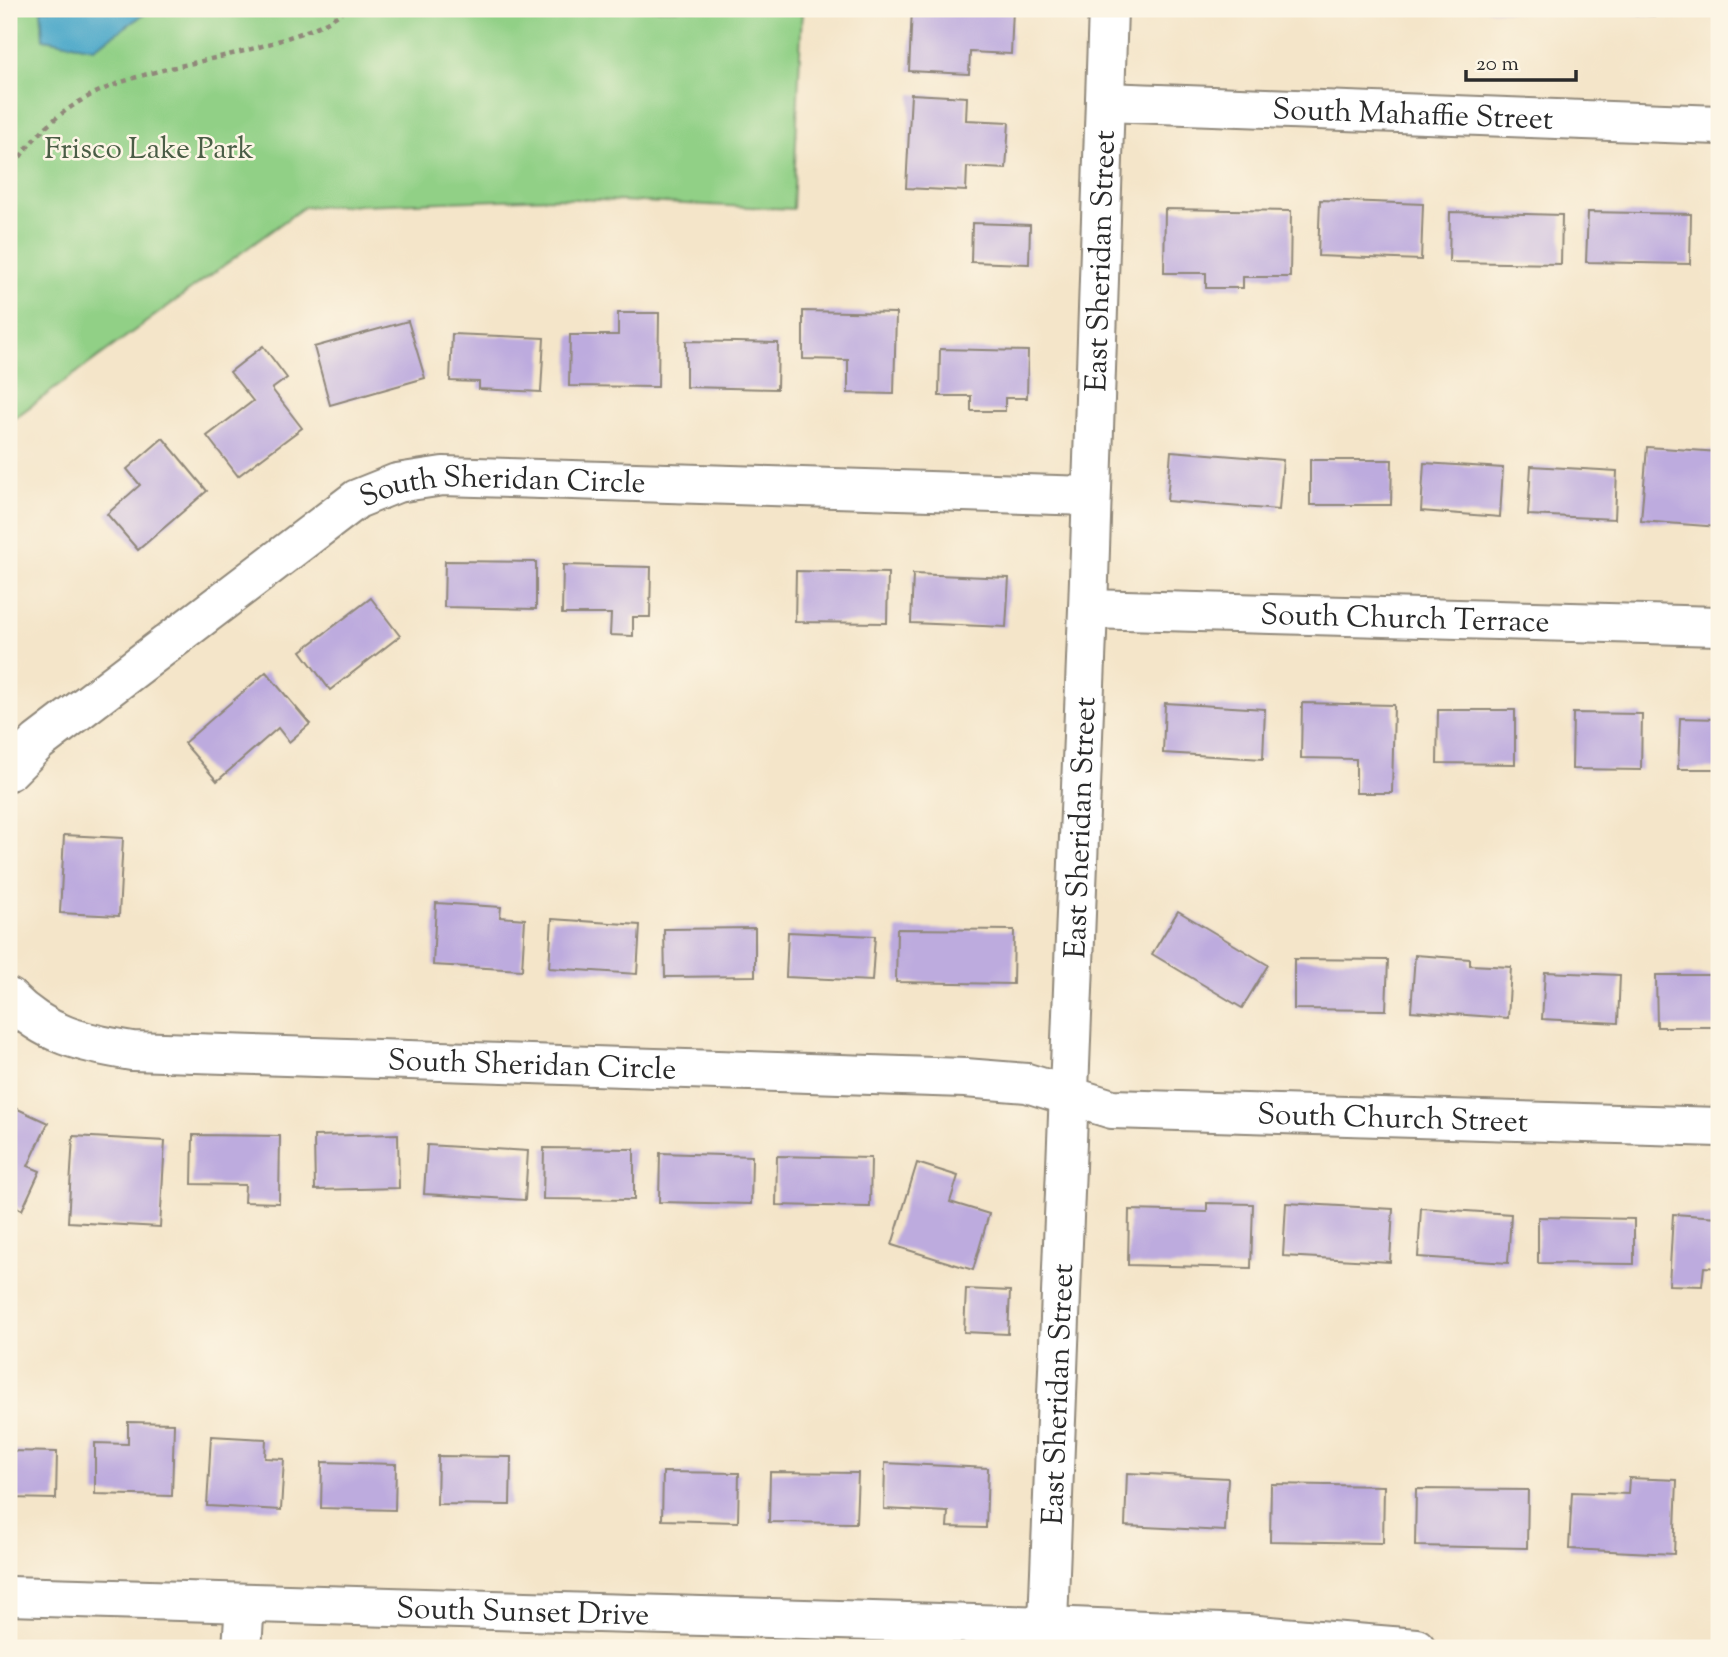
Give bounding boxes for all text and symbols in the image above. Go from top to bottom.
scale bar [1466,38,1576,82]
text: 20 m [1476,50,1519,80]
street label: South Mahaffie Street [1272,89,1554,143]
park label: Frisco Lake Park [44,129,254,172]
street label: East Sheridan Street [1076,130,1128,393]
street label: South Sheridan Circle [353,457,646,520]
street label: South Church Terrace [1260,595,1550,645]
street label: East Sheridan Street [1055,696,1109,959]
street label: South Sheridan Circle [387,1040,677,1093]
street label: South Church Street [1257,1094,1529,1145]
street label: East Sheridan Street [1033,1263,1086,1526]
street label: South Sunset Drive [396,1588,650,1638]

